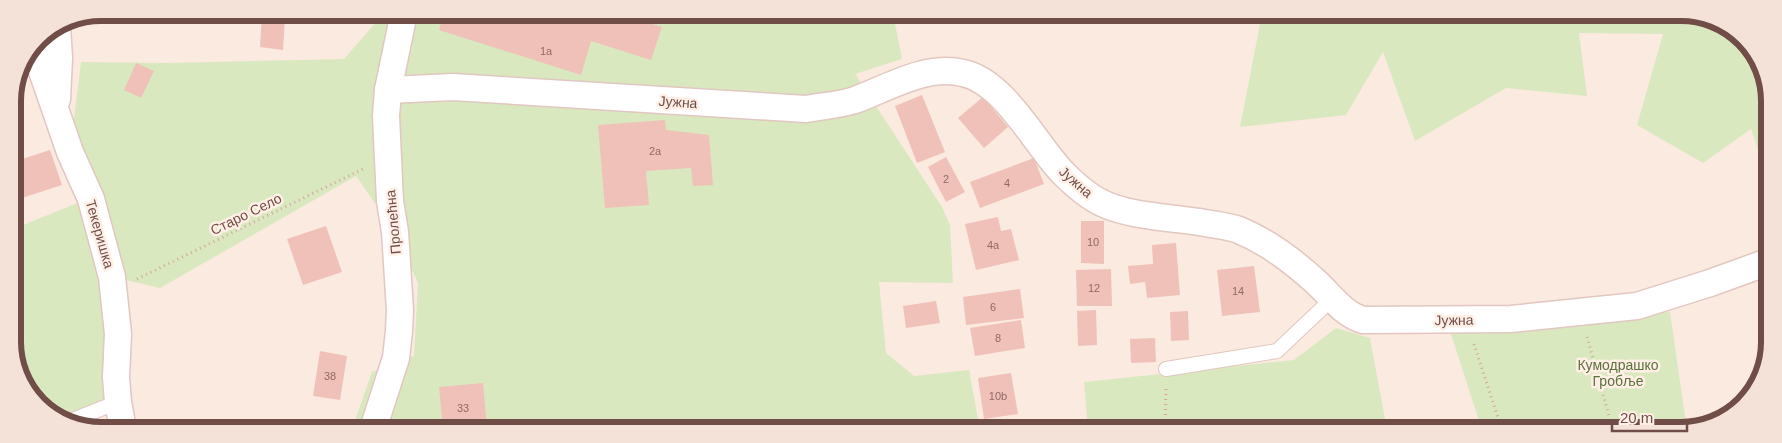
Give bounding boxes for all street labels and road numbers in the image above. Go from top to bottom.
street label: Јужна [658,93,698,111]
street label: Јужна [1056,163,1096,201]
street label: Пролећна [382,189,404,255]
street label: Старо Село [208,190,284,238]
street label: Текеришка [83,198,117,270]
street label: Јужна [1434,312,1474,328]

